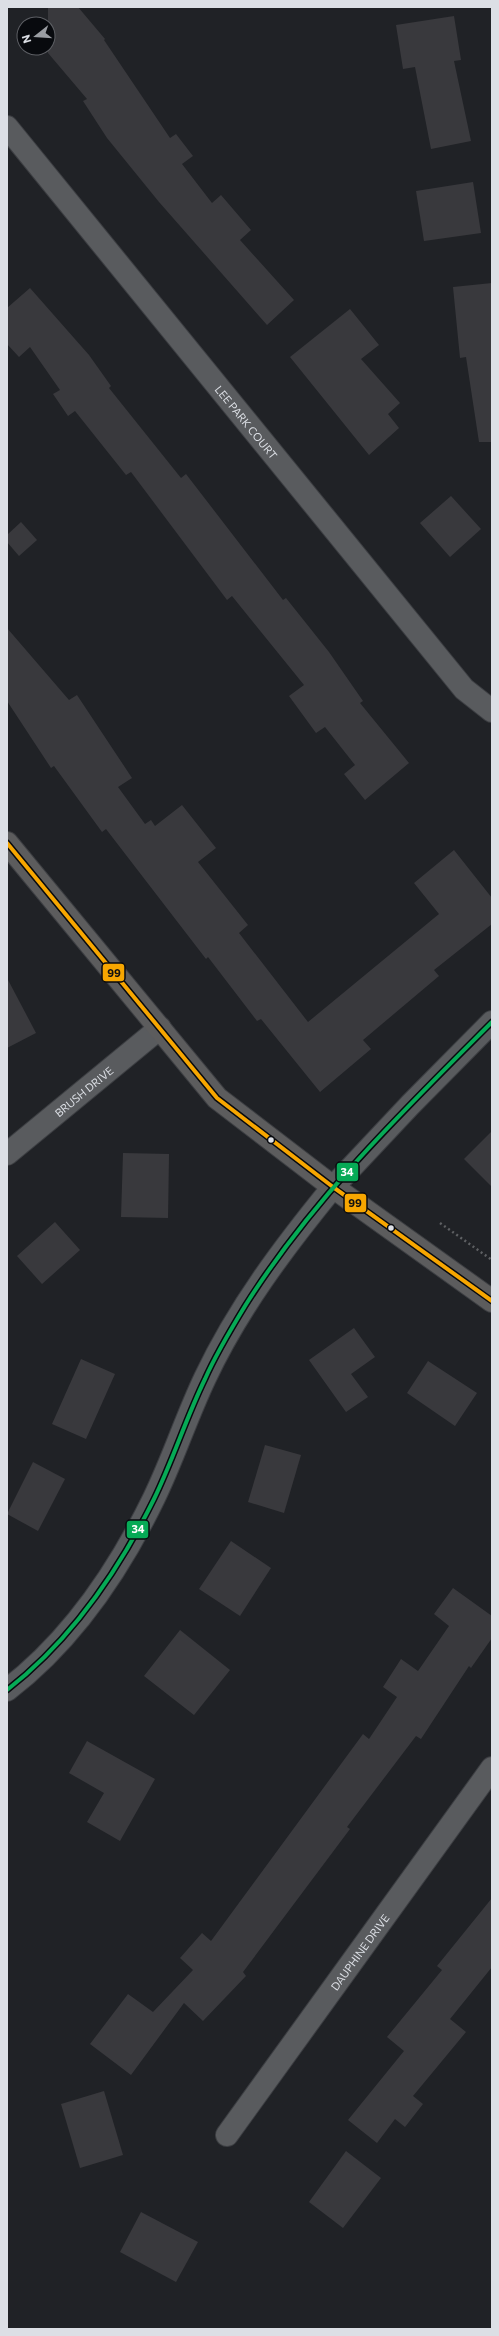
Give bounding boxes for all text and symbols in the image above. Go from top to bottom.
north arrow [16,16,56,56]
text: N [19,33,33,45]
street label: LEE PARK COURT [213,382,281,461]
line badge: 99 [102,963,125,982]
text: 99 [107,966,121,979]
street label: BRUSH DRIVE [52,1063,115,1119]
unlabelled marker [266,1135,276,1145]
line badge: 34 [336,1162,359,1182]
text: 34 [340,1165,354,1178]
line badge: 99 [344,1193,367,1213]
text: 99 [348,1196,362,1209]
unlabelled marker [386,1223,396,1233]
line badge: 34 [126,1520,149,1539]
text: 34 [131,1522,145,1535]
street label: DAUPHINE DRIVE [327,1911,391,1992]

